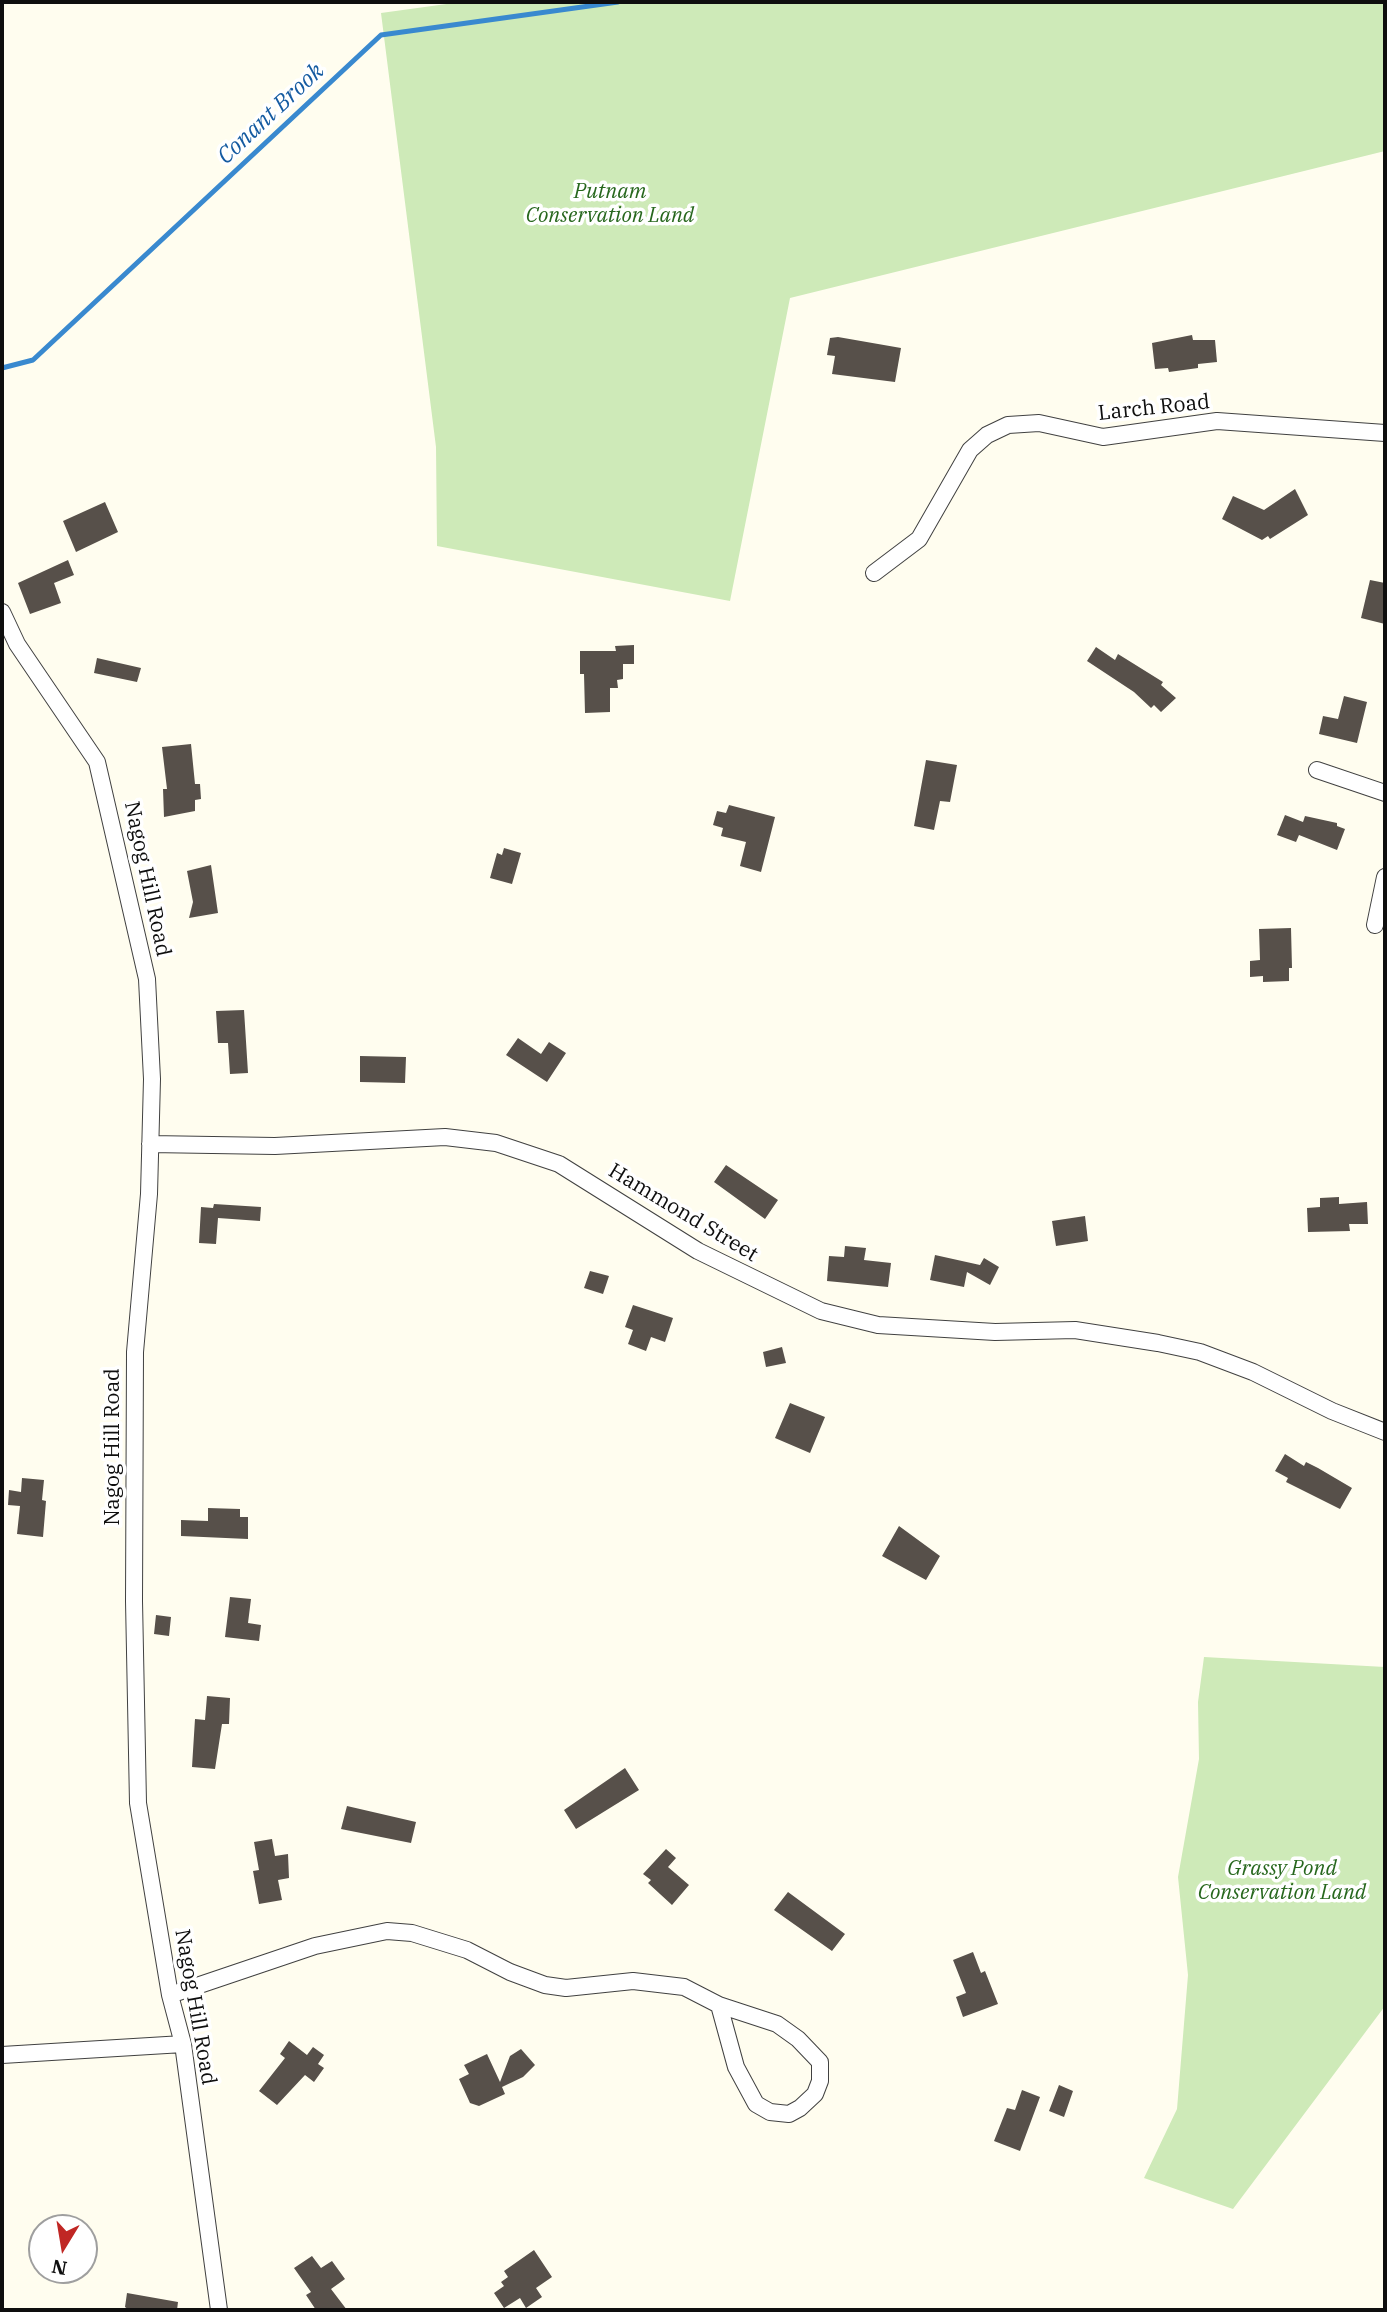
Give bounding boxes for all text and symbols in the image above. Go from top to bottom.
water label: Conant Brook [212,58,330,170]
park label: Putnam Conservation Land [526,179,694,229]
street label: Larch Road [1097,390,1211,426]
street label: Nagog Hill Road [118,799,176,959]
street label: Hammond Street [604,1158,762,1268]
street label: Nagog Hill Road [100,1368,126,1526]
park label: Grassy Pond Conservation Land [1198,1856,1366,1906]
street label: Nagog Hill Road [169,1927,221,2087]
north arrow [28,2214,98,2284]
text: N [50,2254,69,2281]

